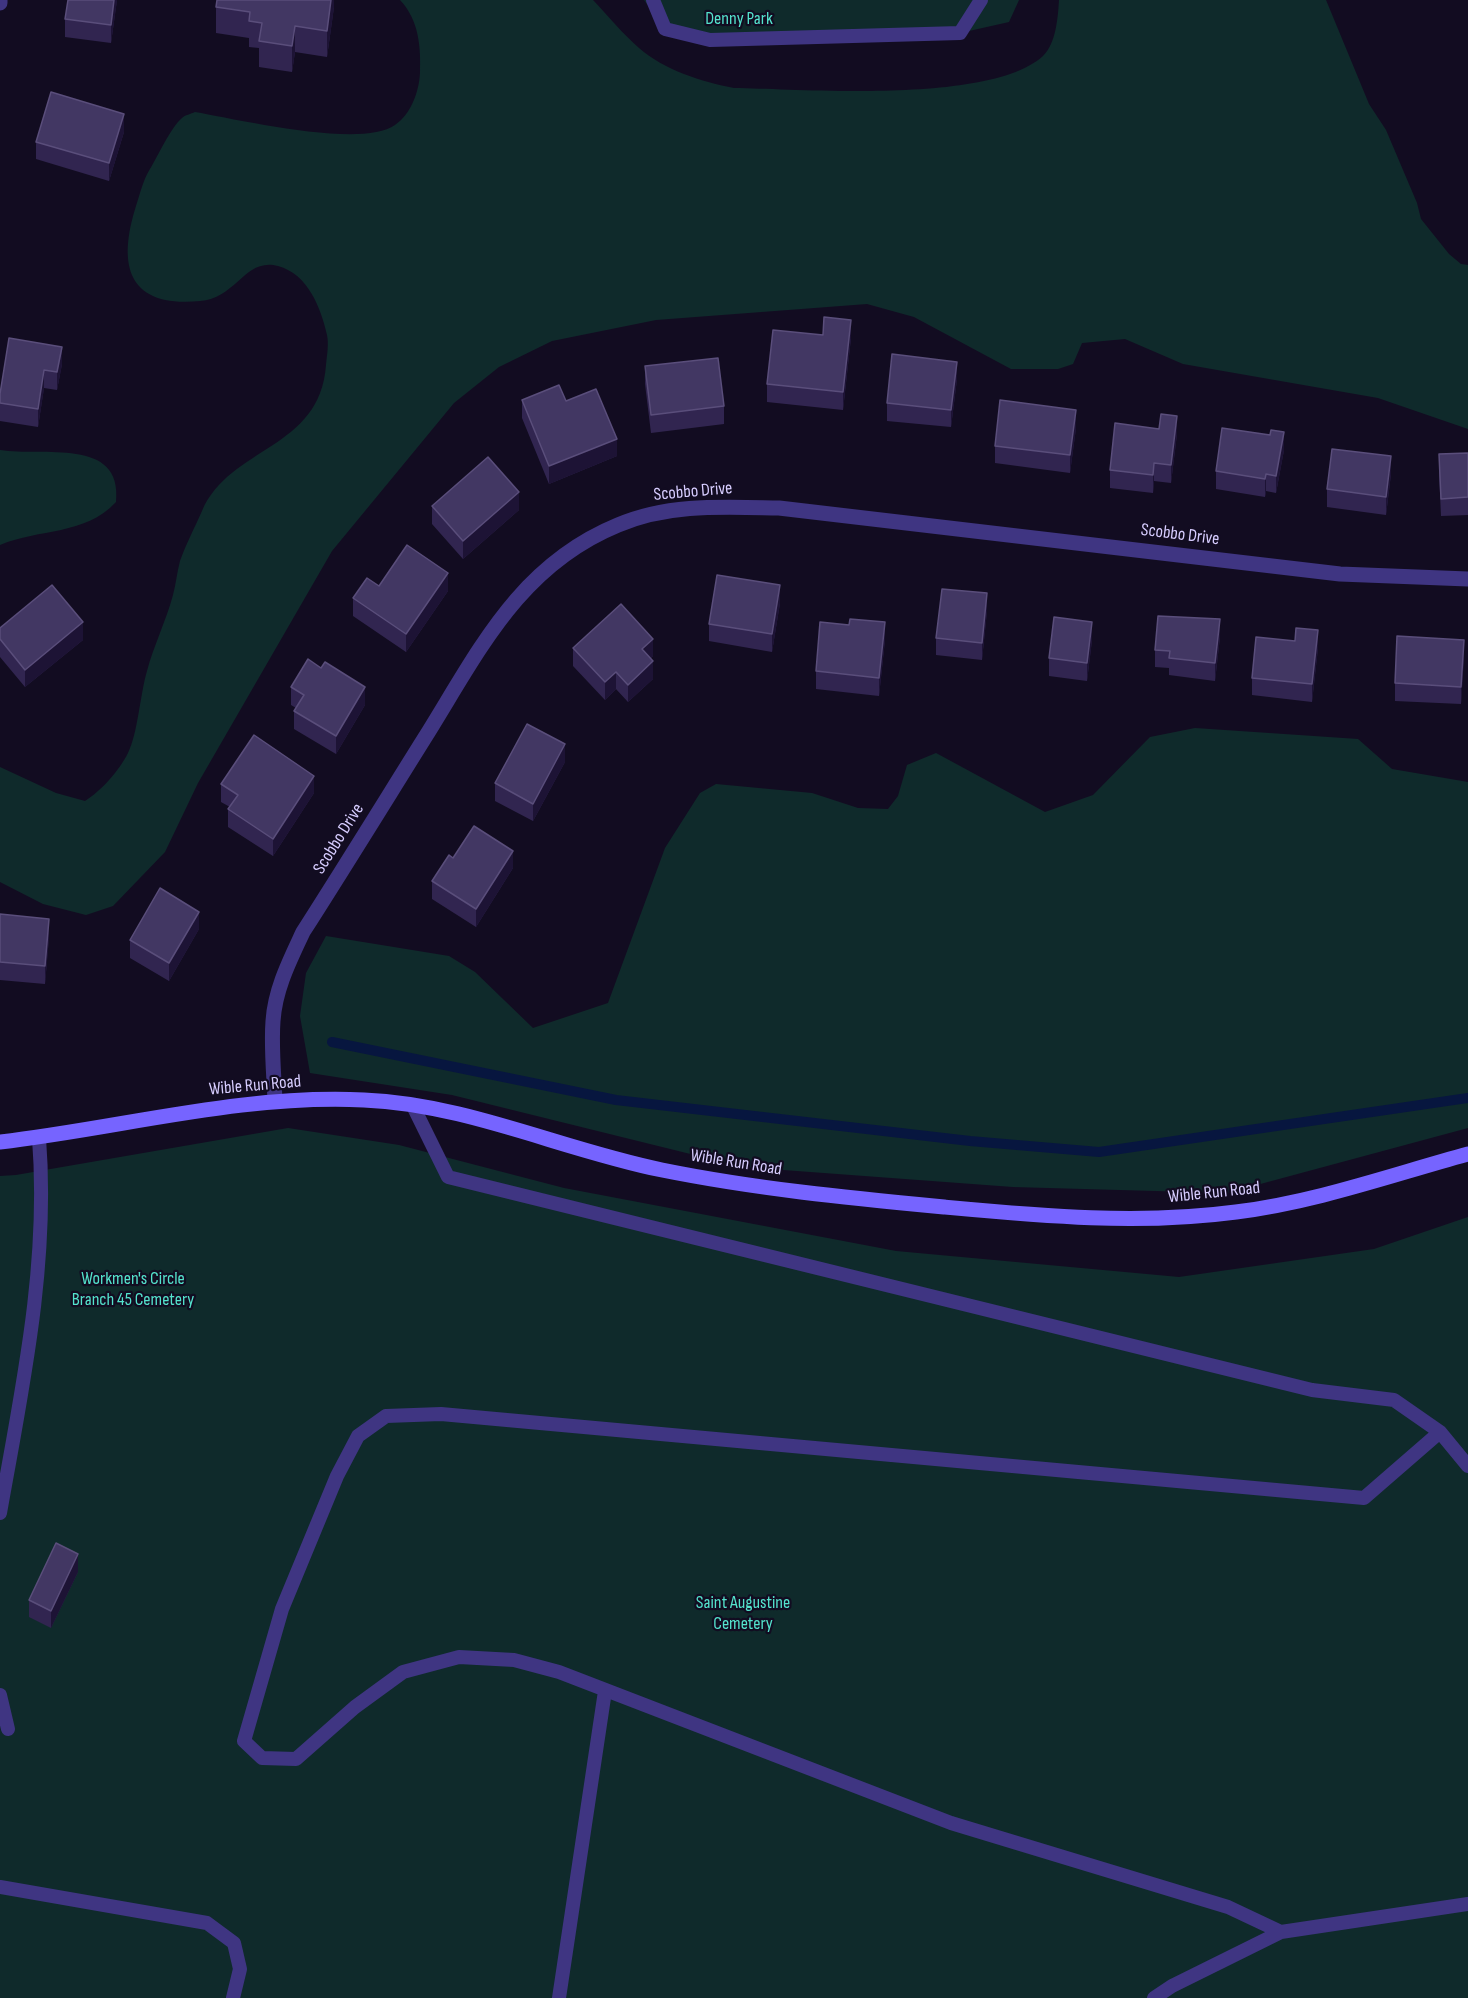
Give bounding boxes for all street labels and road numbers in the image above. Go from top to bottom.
street label: Scobbo Drive [653,478,733,506]
street label: Scobbo Drive [1139,519,1221,551]
street label: Scobbo Drive [309,800,369,878]
street label: Wible Run Road [208,1071,302,1101]
street label: Wible Run Road [689,1145,783,1181]
street label: Wible Run Road [1167,1177,1261,1209]

